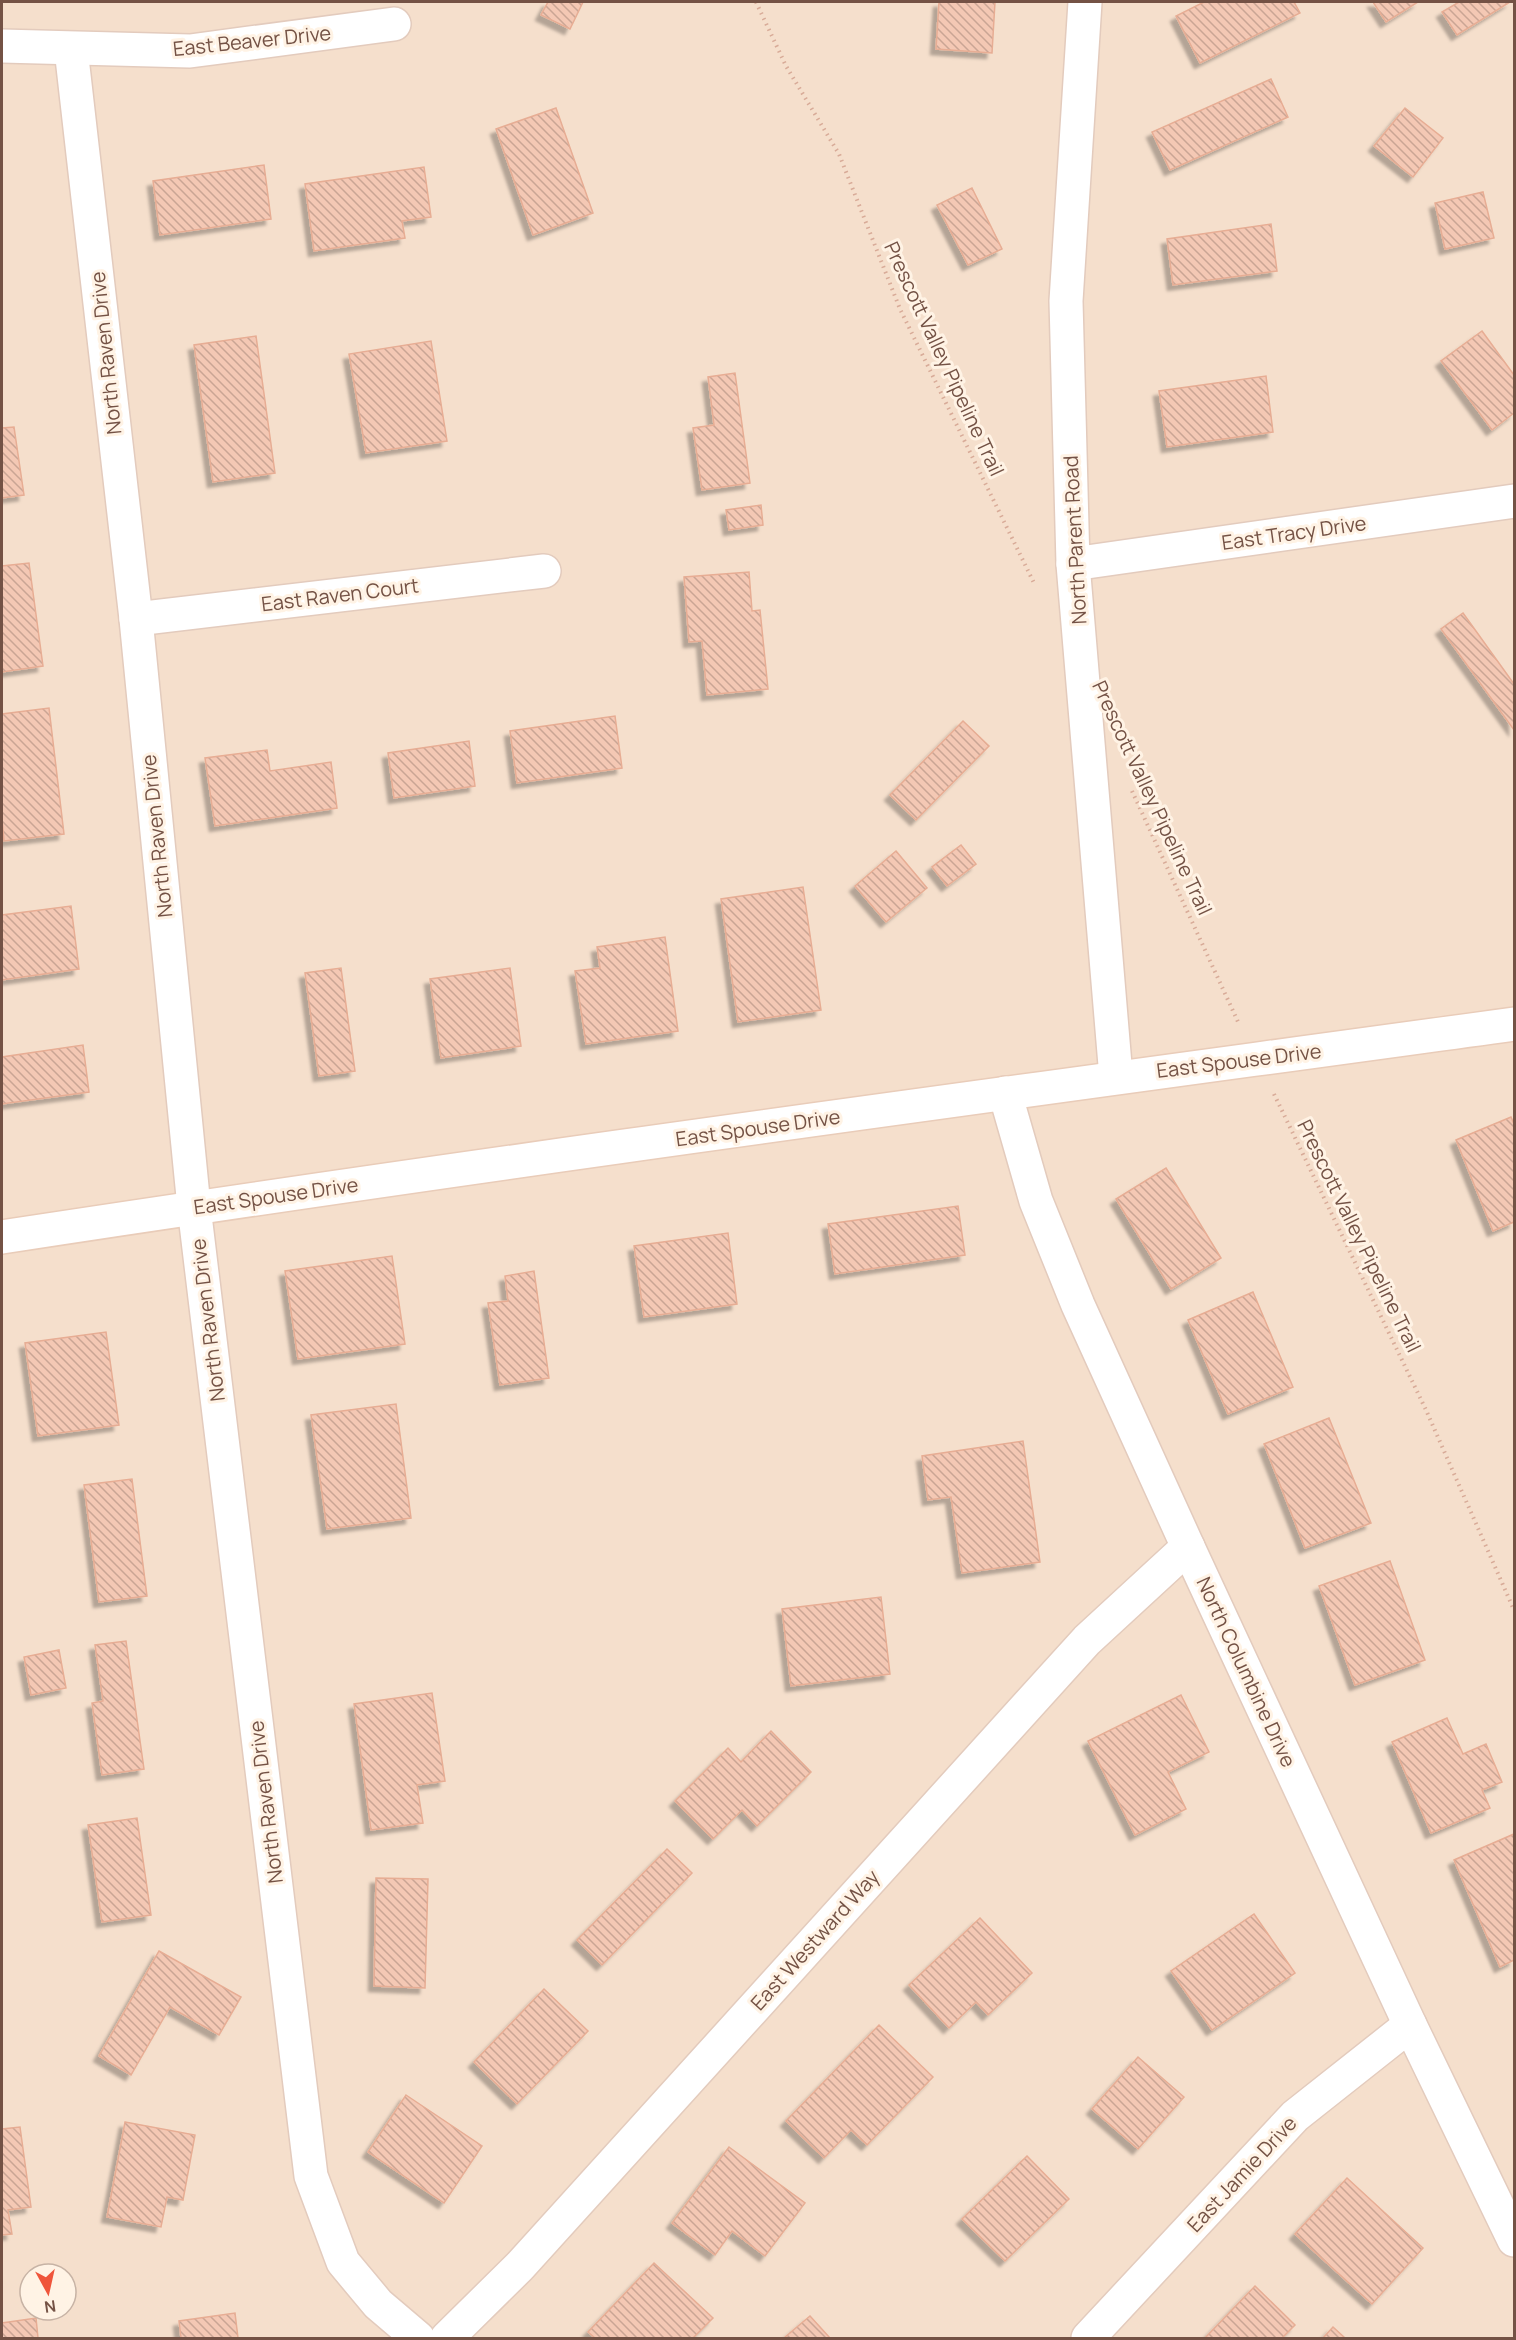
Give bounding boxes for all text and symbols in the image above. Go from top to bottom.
street label: East Beaver Drive [172,19,332,62]
street label: Prescott Valley Pipeline Trail [878,237,1011,480]
street label: North Raven Drive [84,270,127,436]
street label: North Parent Road [1057,455,1092,625]
street label: East Tracy Drive [1220,509,1368,556]
street label: East Raven Court [260,571,420,618]
street label: Prescott Valley Pipeline Trail [1086,676,1219,919]
street label: North Raven Drive [135,753,178,919]
street label: East Spouse Drive [1155,1037,1323,1084]
street label: East Spouse Drive [674,1103,842,1152]
street label: Prescott Valley Pipeline Trail [1291,1115,1428,1357]
street label: East Spouse Drive [192,1171,360,1220]
street label: North Raven Drive [184,1237,231,1403]
street label: North Columbine Drive [1190,1572,1302,1771]
street label: North Raven Drive [242,1719,289,1885]
street label: East Westward Way [744,1863,885,2016]
street label: East Jamie Drive [1181,2110,1302,2238]
north arrow [18,2262,78,2322]
text: N [43,2295,57,2319]

